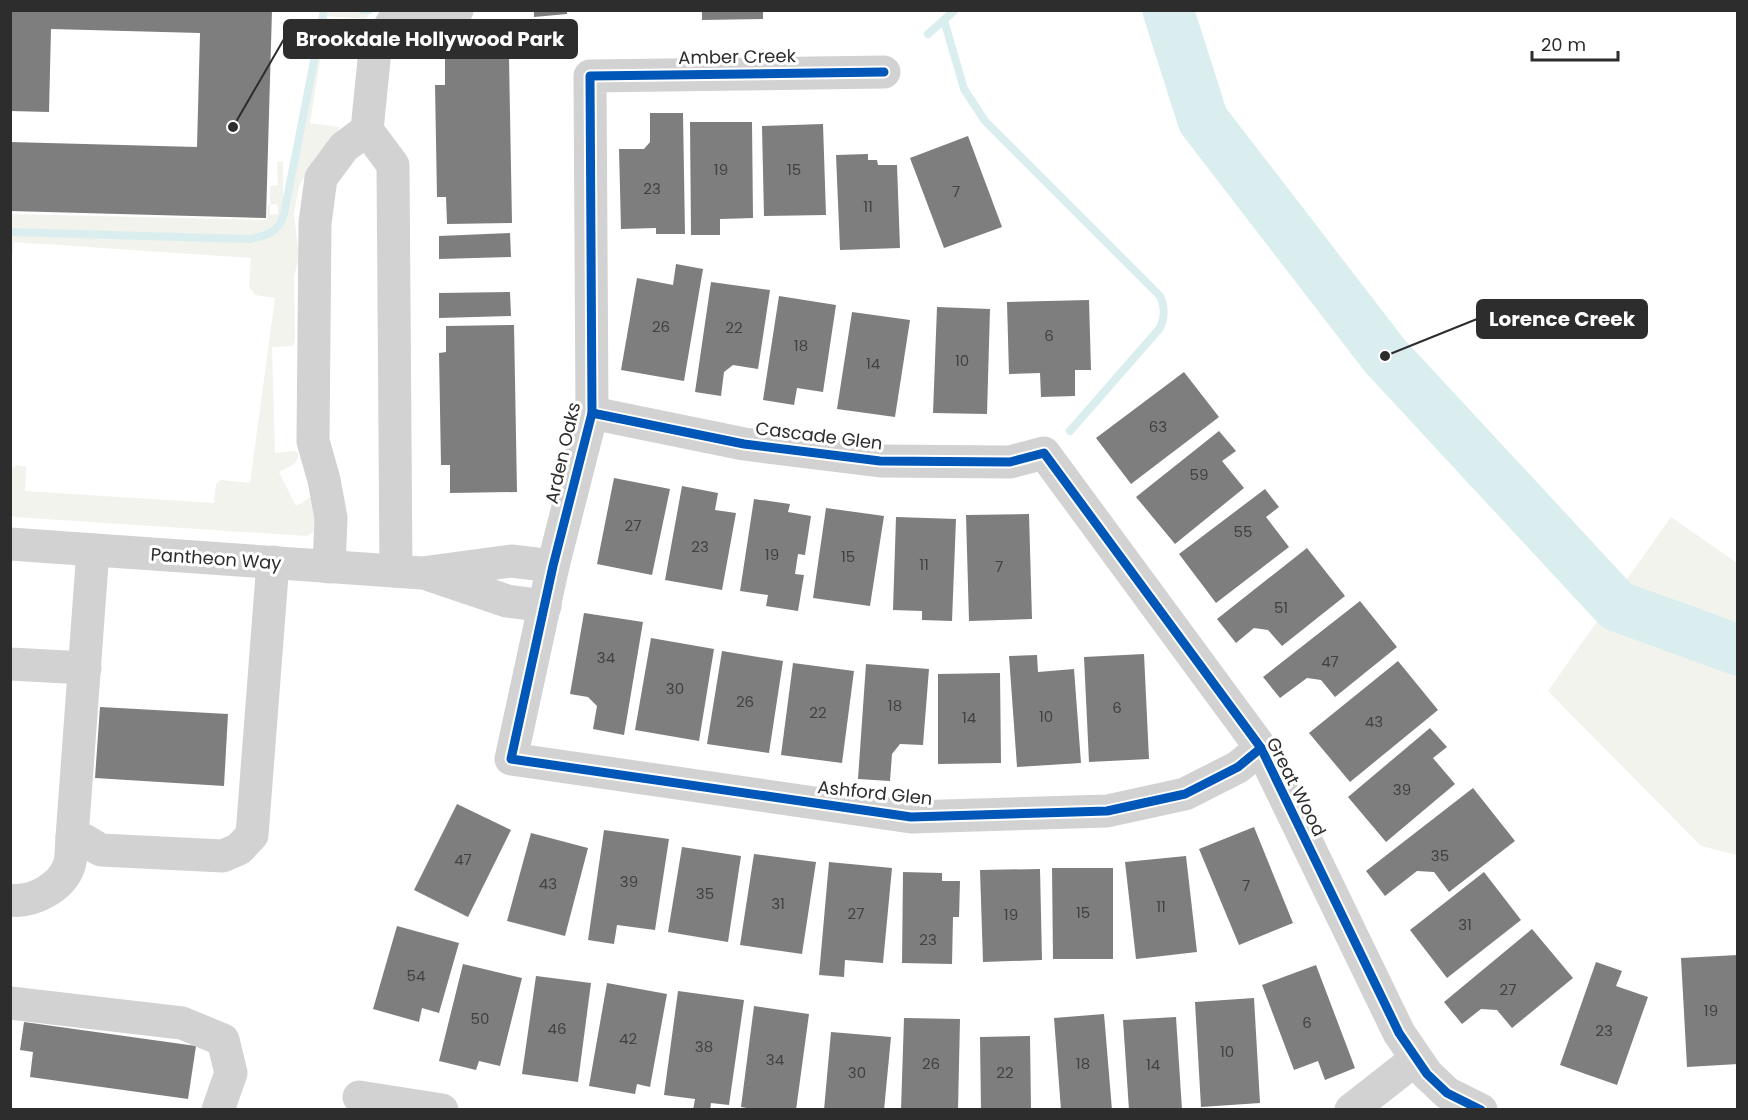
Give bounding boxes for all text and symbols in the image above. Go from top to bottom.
callout: Brookdale Hollywood Park [284,20,577,58]
scale bar [1532,24,1618,62]
text: Brookdale Hollywood Park [296,25,565,53]
text: 20 m [1541,32,1586,57]
street label: Amber Creek [678,43,797,70]
house number: 19 [714,159,728,180]
house number: 15 [787,159,801,180]
house number: 23 [643,178,661,199]
house number: 7 [952,181,960,202]
house number: 11 [863,196,873,217]
callout: Lorence Creek [1477,300,1647,338]
text: Lorence Creek [1489,305,1636,333]
house number: 26 [652,316,670,337]
house number: 22 [725,317,743,338]
house number: 6 [1044,325,1054,346]
house number: 18 [794,335,808,356]
house number: 10 [955,350,969,371]
house number: 14 [866,353,880,374]
street label: Arden Oaks [539,400,586,506]
street label: Cascade Glen [754,415,884,456]
house number: 63 [1149,416,1167,437]
house number: 59 [1190,464,1208,485]
house number: 27 [625,515,641,536]
house number: 55 [1234,521,1252,542]
house number: 23 [691,536,709,557]
street label: Pantheon Way [150,541,282,576]
house number: 19 [765,544,779,565]
house number: 15 [841,546,855,567]
house number: 11 [919,554,929,575]
house number: 7 [995,556,1003,577]
house number: 51 [1274,597,1288,618]
house number: 34 [597,647,615,668]
house number: 47 [1321,651,1339,672]
house number: 30 [666,678,684,699]
house number: 26 [736,691,754,712]
house number: 18 [888,695,902,716]
house number: 6 [1112,697,1122,718]
house number: 22 [809,702,827,723]
house number: 10 [1039,706,1053,727]
house number: 14 [962,707,976,728]
house number: 43 [1365,711,1383,732]
street label: Great Wood [1261,733,1332,841]
street label: Ashford Glen [816,774,934,811]
house number: 39 [1393,779,1411,800]
house number: 35 [1431,845,1449,866]
house number: 47 [454,849,472,870]
house number: 39 [620,871,638,892]
house number: 43 [539,873,557,894]
house number: 7 [1242,875,1250,896]
house number: 35 [696,883,714,904]
house number: 31 [771,893,785,914]
house number: 11 [1156,896,1166,917]
house number: 15 [1076,902,1090,923]
house number: 27 [848,903,864,924]
house number: 19 [1004,904,1018,925]
house number: 31 [1458,914,1472,935]
house number: 23 [919,929,937,950]
house number: 54 [407,965,425,986]
house number: 27 [1500,979,1516,1000]
house number: 19 [1704,1000,1718,1021]
house number: 50 [471,1008,489,1029]
house number: 6 [1302,1012,1312,1033]
house number: 46 [548,1018,566,1039]
house number: 23 [1595,1020,1613,1041]
house number: 42 [619,1028,637,1049]
house number: 38 [695,1036,713,1057]
house number: 10 [1220,1041,1234,1062]
house number: 34 [766,1049,784,1070]
house number: 26 [922,1053,940,1074]
house number: 18 [1076,1053,1090,1074]
house number: 14 [1146,1054,1160,1075]
house number: 30 [848,1062,866,1083]
house number: 22 [996,1062,1014,1083]

